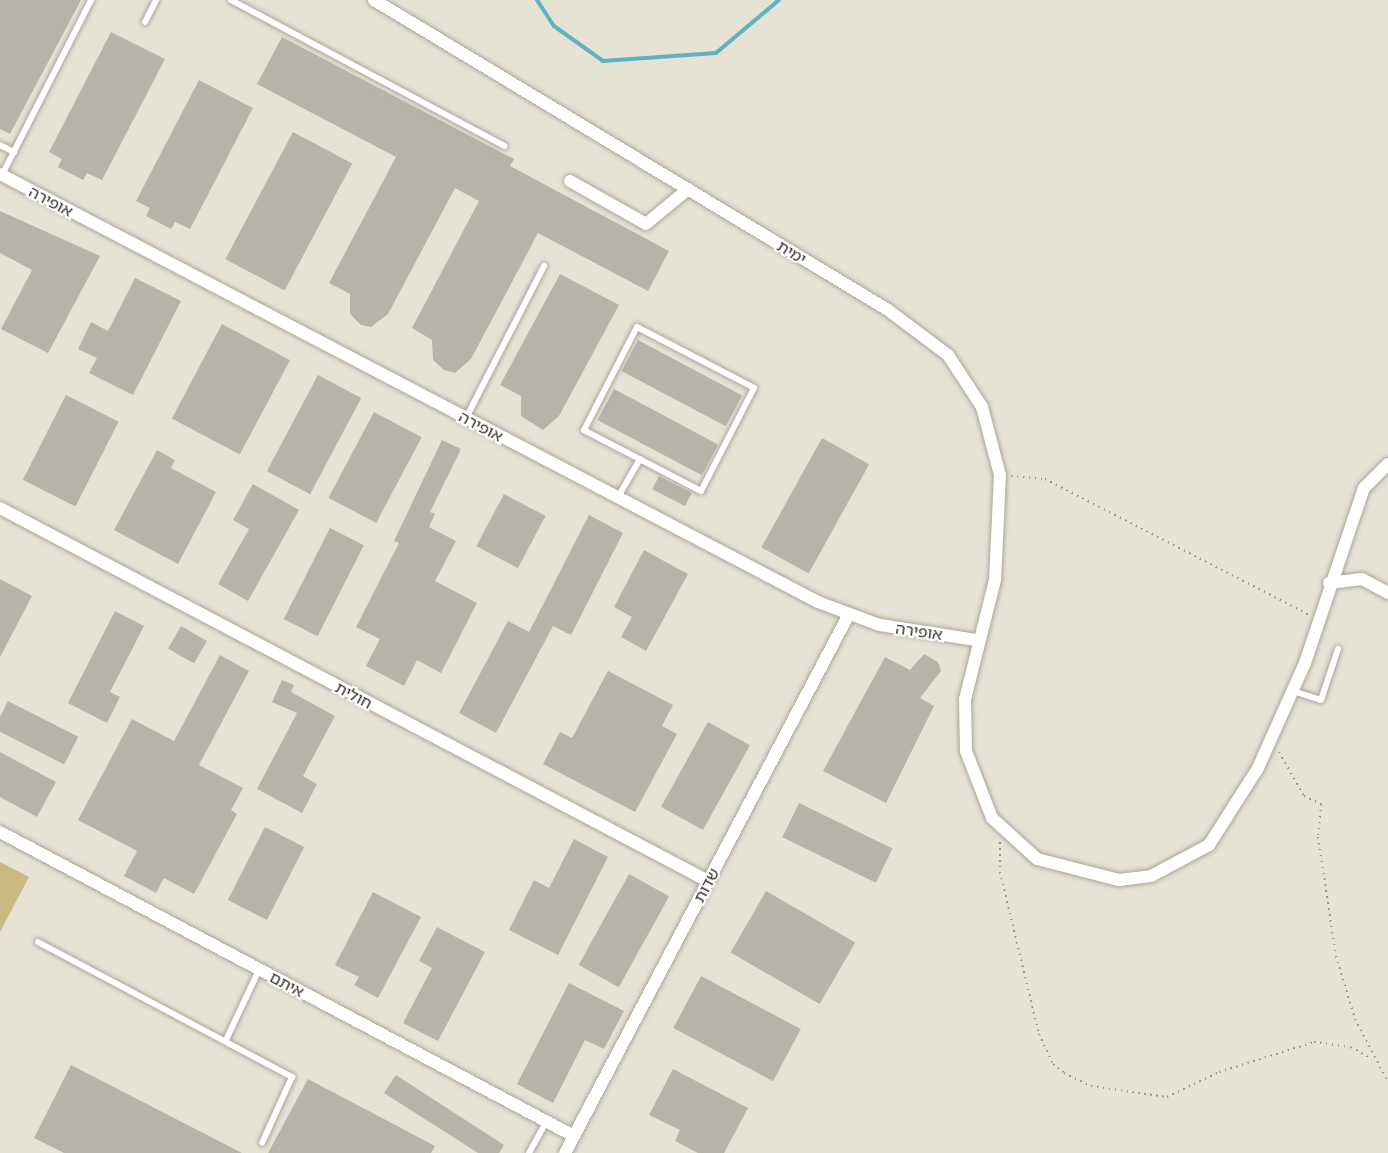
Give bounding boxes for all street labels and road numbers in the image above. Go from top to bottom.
street label: אופירה [26,181,76,221]
street label: ימית [774,236,810,268]
street label: אופירה [456,406,506,446]
street label: אופירה [894,618,944,644]
street label: חולית [332,677,376,713]
street label: שדות [689,865,723,905]
street label: איתם [267,967,307,1001]

